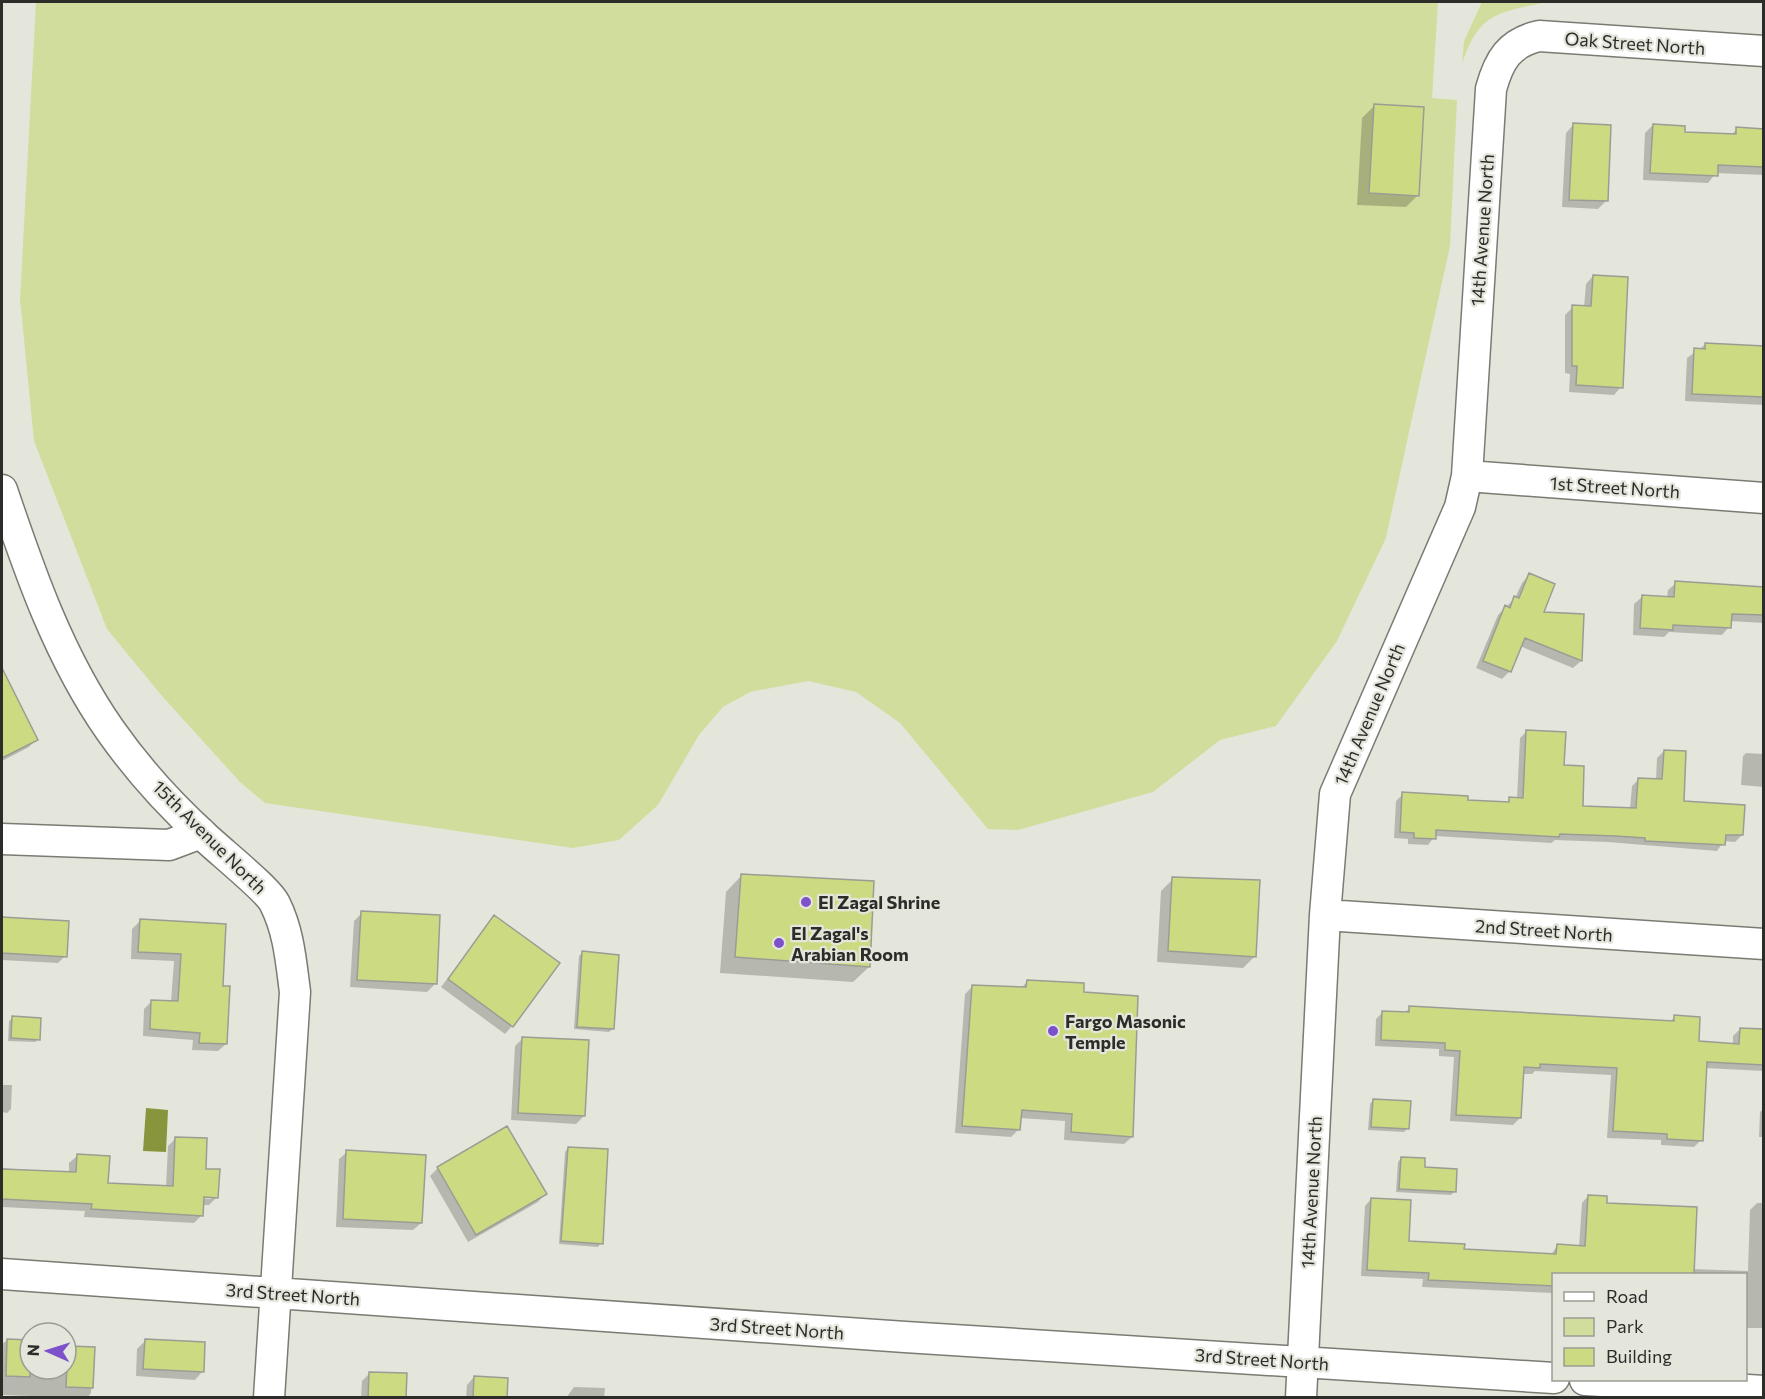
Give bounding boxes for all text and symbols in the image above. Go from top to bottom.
street label: Oak Street North [1564,27,1706,59]
street label: 14th Avenue North [1466,153,1498,307]
street label: 1st Street North [1549,471,1681,503]
street label: 14th Avenue North [1329,640,1409,788]
street label: 15th Avenue North [149,776,271,898]
place label: El Zagal Shrine [818,891,940,913]
marker: El Zagal Shrine [799,895,813,909]
street label: 2nd Street North [1475,914,1613,946]
place label: El Zagal's Arabian Room [791,922,909,965]
marker: El Zagal's Arabian Room [772,936,786,950]
place label: Fargo Masonic Temple [1065,1010,1186,1053]
marker: Fargo Masonic Temple [1046,1024,1060,1038]
street label: 14th Avenue North [1296,1115,1326,1269]
legend [1552,1273,1747,1381]
street label: 3rd Street North [225,1278,361,1310]
text: Road [1606,1285,1648,1307]
street label: 3rd Street North [709,1312,845,1344]
text: Park [1606,1315,1644,1337]
north arrow [18,1321,78,1381]
street label: 3rd Street North [1194,1343,1330,1375]
text: N [23,1344,42,1357]
text: Building [1606,1345,1672,1367]

